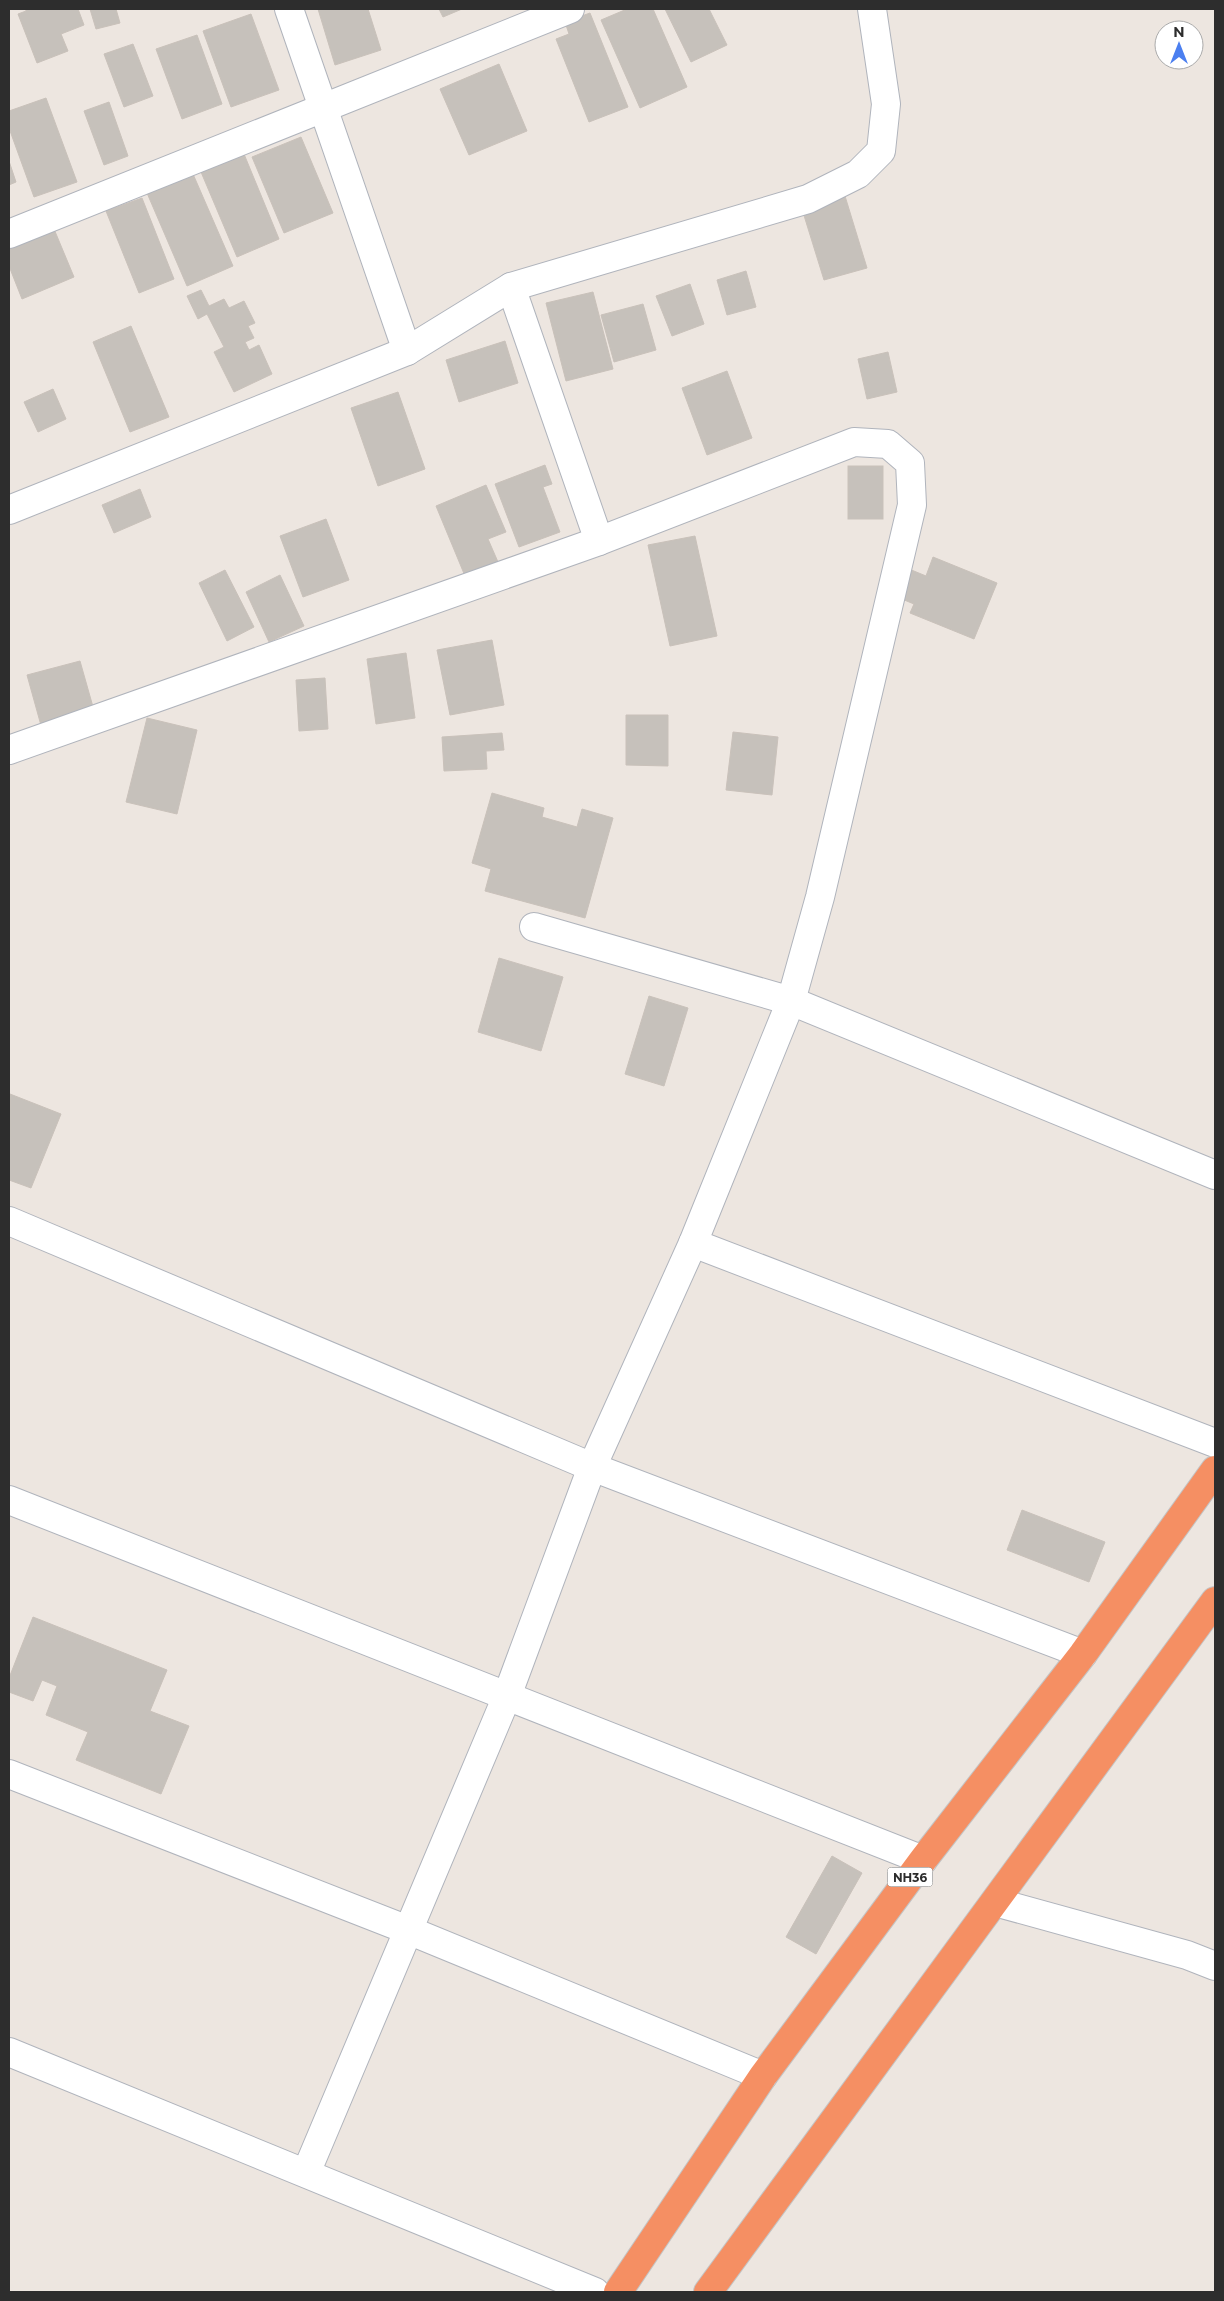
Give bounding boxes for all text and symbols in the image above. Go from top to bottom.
north arrow [1154,20,1204,70]
text: N [1173,23,1185,41]
road number: NH36 [888,1868,932,1886]

